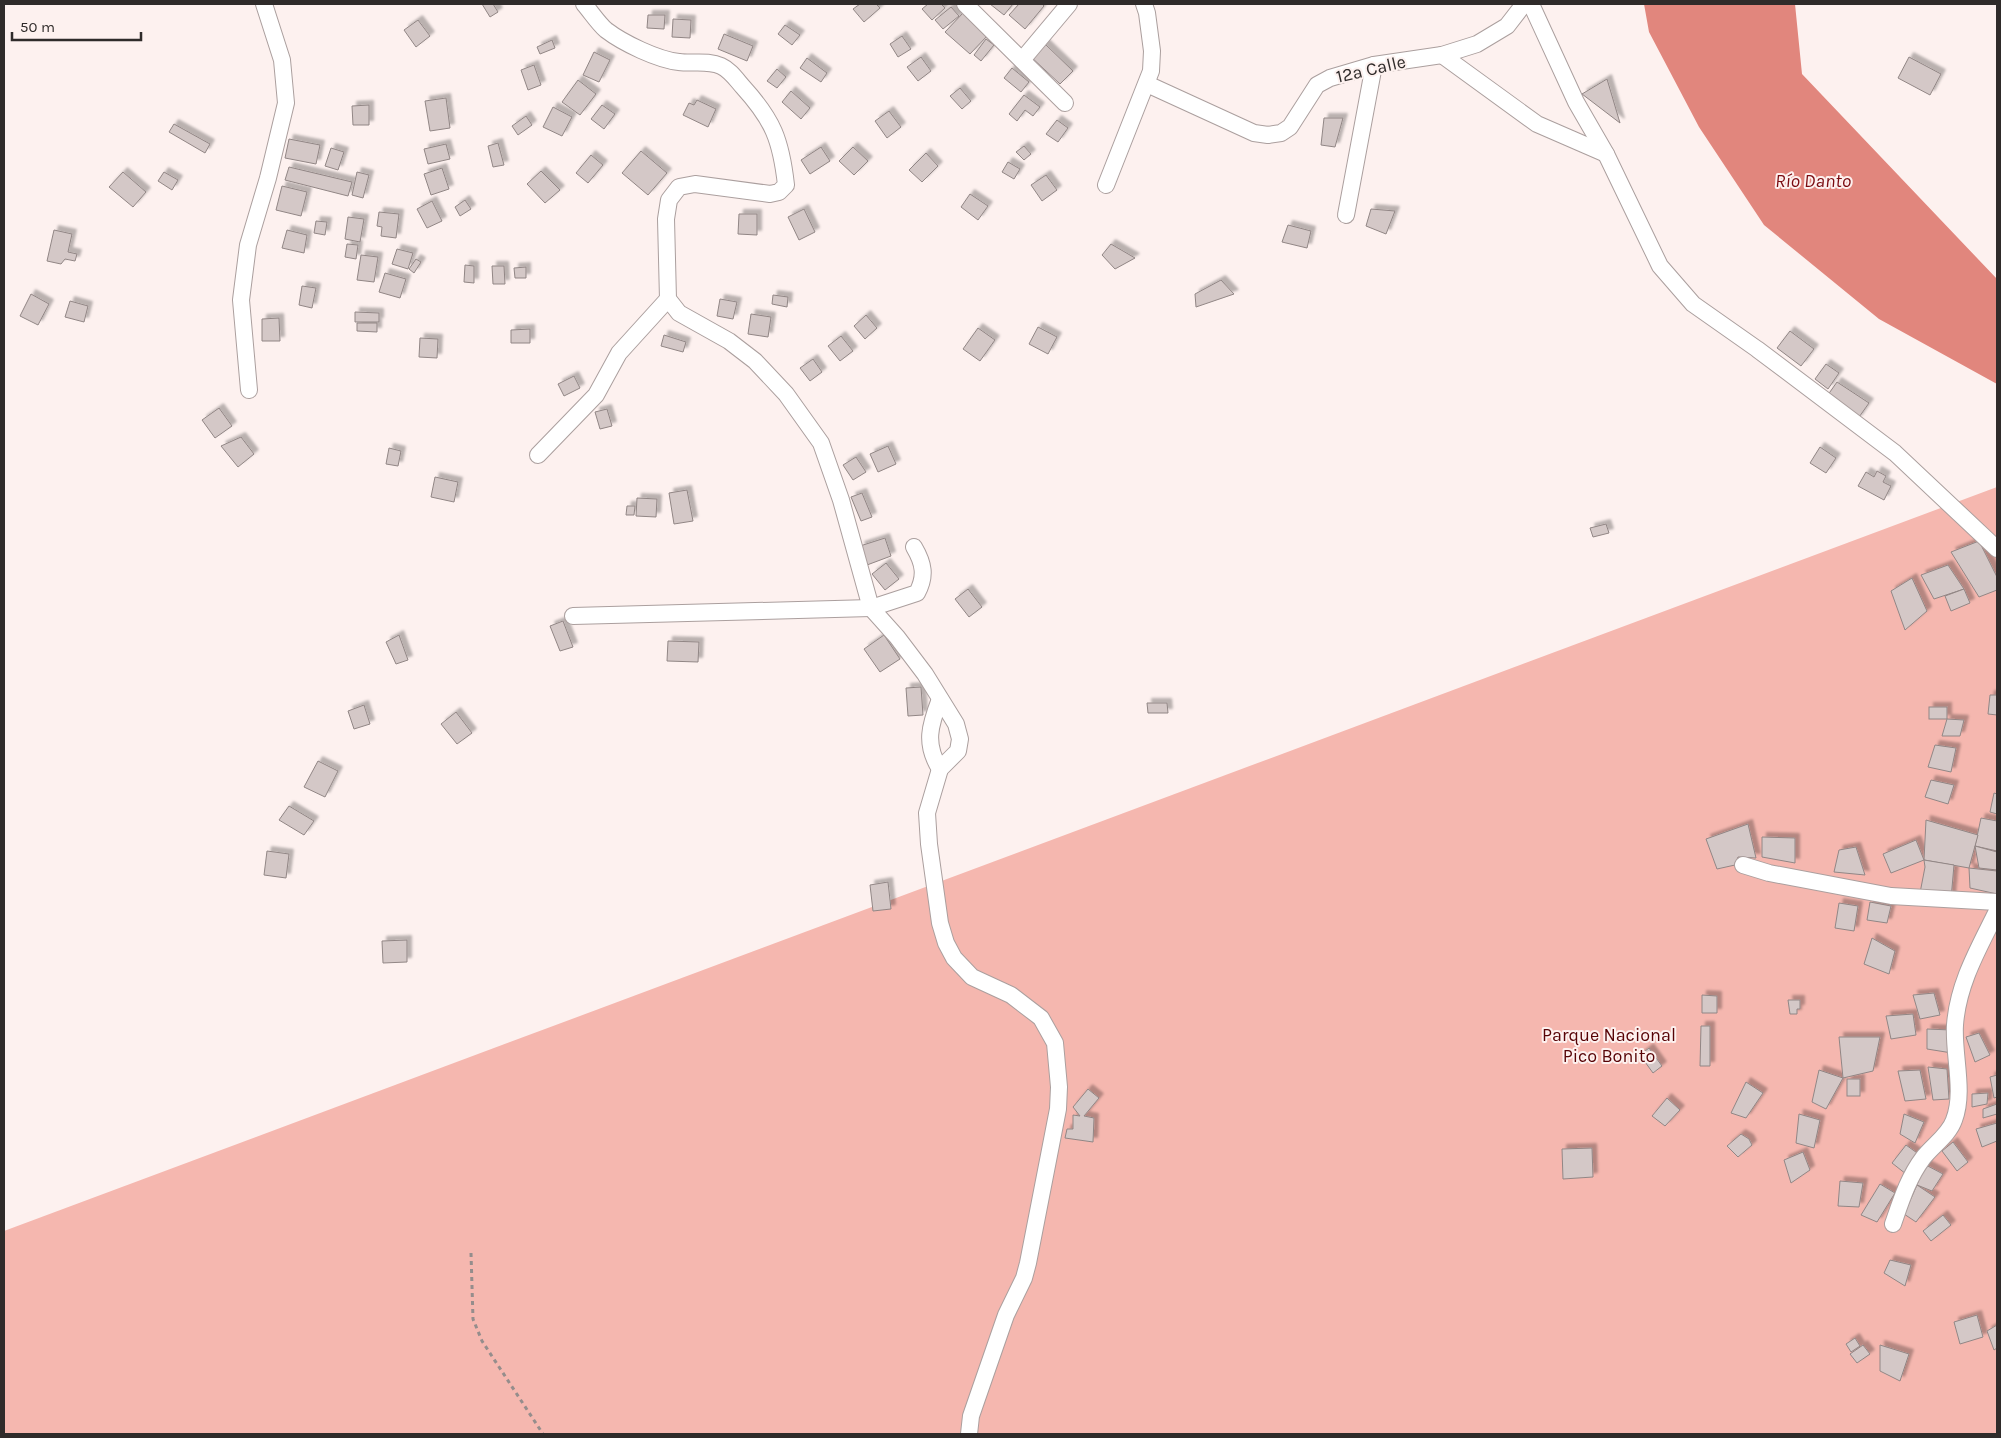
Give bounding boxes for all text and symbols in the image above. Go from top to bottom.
scale bar [12,10,141,42]
text: 50 m [20,18,55,36]
street label: 12a Calle [1334,50,1408,88]
water label: Río Danto [1775,170,1852,192]
park label: Parque Nacional Pico Bonito [1542,1024,1676,1067]

